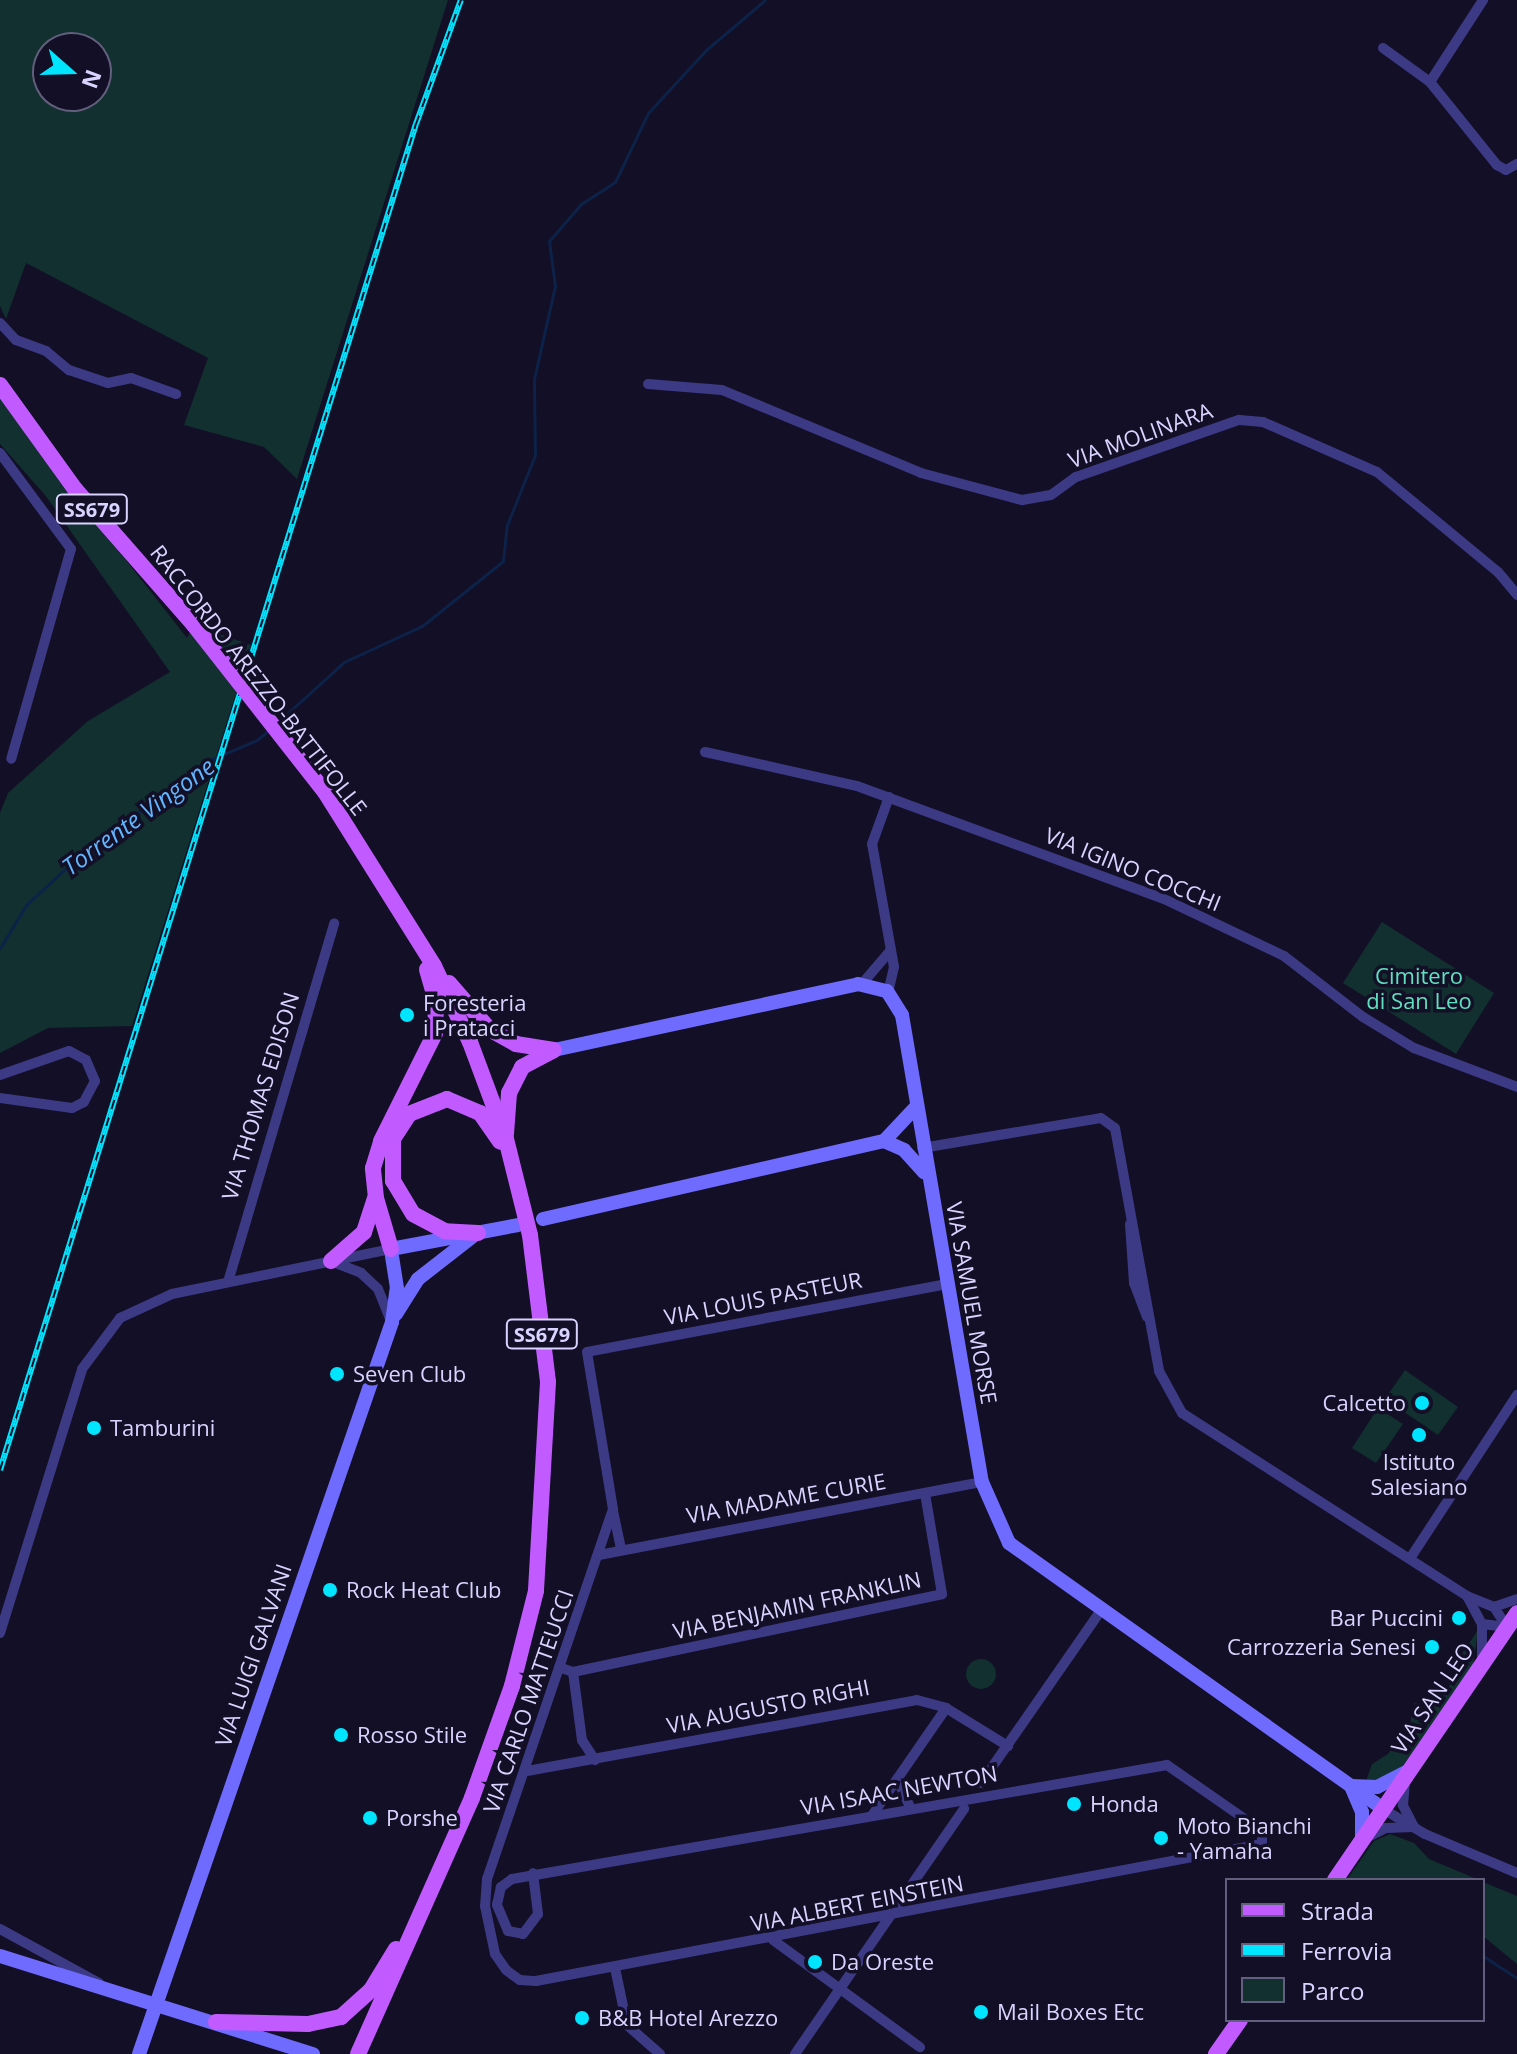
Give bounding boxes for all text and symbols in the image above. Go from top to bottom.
north arrow [32,32,112,112]
text: N [76,66,110,93]
street label: VIA MOLINARA [1064,397,1216,473]
road number: SS679 [54,493,130,525]
street label: RACCORDO AREZZO-BATTIFOLLE [145,540,373,820]
water label: Torrente Vingone [56,751,220,881]
street label: VIA IGINO COCCHI [1041,822,1225,916]
park label: Cimitero di San Leo [1366,962,1472,1014]
street label: VIA THOMAS EDISON [216,989,304,1203]
place label: Foresteria i Pratacci [423,989,526,1040]
marker: Foresteria i Pratacci [398,1006,416,1024]
street label: VIA SAMUEL MORSE [941,1200,1003,1406]
street label: VIA LOUIS PASTEUR [662,1266,864,1330]
road number: SS679 [504,1318,580,1350]
place label: Seven Club [353,1361,466,1387]
marker: Seven Club [328,1365,346,1383]
place label: Calcetto [1323,1390,1406,1416]
marker: Calcetto [1413,1394,1431,1412]
place label: Tamburini [110,1415,215,1441]
marker: Tamburini [85,1419,103,1437]
marker: Istituto Salesiano [1410,1426,1428,1444]
place label: Istituto Salesiano [1370,1448,1468,1500]
street label: VIA MADAME CURIE [684,1467,888,1529]
street label: VIA LUIGI GALVANI [209,1560,297,1750]
street label: VIA BENJAMIN FRANKLIN [671,1566,923,1644]
place label: Rock Heat Club [346,1577,501,1603]
marker: Rock Heat Club [321,1581,339,1599]
street label: VIA CARLO MATTEUCCI [477,1586,579,1816]
place label: Bar Puccini [1329,1605,1443,1631]
marker: Bar Puccini [1450,1609,1468,1627]
place label: Carrozzeria Senesi [1227,1634,1416,1660]
street label: VIA SAN LEO [1385,1638,1479,1758]
marker: Carrozzeria Senesi [1423,1638,1441,1656]
street label: VIA AUGUSTO RIGHI [664,1673,872,1739]
place label: Rosso Stile [357,1722,467,1748]
marker: Rosso Stile [332,1726,350,1744]
street label: VIA ISAAC NEWTON [799,1760,999,1820]
place label: Honda [1090,1791,1159,1817]
marker: Honda [1065,1795,1083,1813]
place label: Porshe [386,1805,458,1831]
marker: Porshe [361,1809,379,1827]
place label: Moto Bianchi - Yamaha [1177,1812,1312,1864]
marker: Moto Bianchi - Yamaha [1152,1829,1170,1847]
street label: VIA ALBERT EINSTEIN [748,1869,966,1937]
legend [1225,1878,1485,2022]
text: Strada [1301,1894,1374,1927]
text: Ferrovia [1301,1934,1392,1967]
place label: Da Oreste [831,1949,934,1975]
marker: Da Oreste [806,1953,824,1971]
text: Parco [1301,1974,1365,2007]
place label: Mail Boxes Etc [997,1999,1144,2025]
marker: Mail Boxes Etc [972,2003,990,2021]
place label: B&B Hotel Arezzo [598,2005,778,2031]
marker: B&B Hotel Arezzo [573,2009,591,2027]

